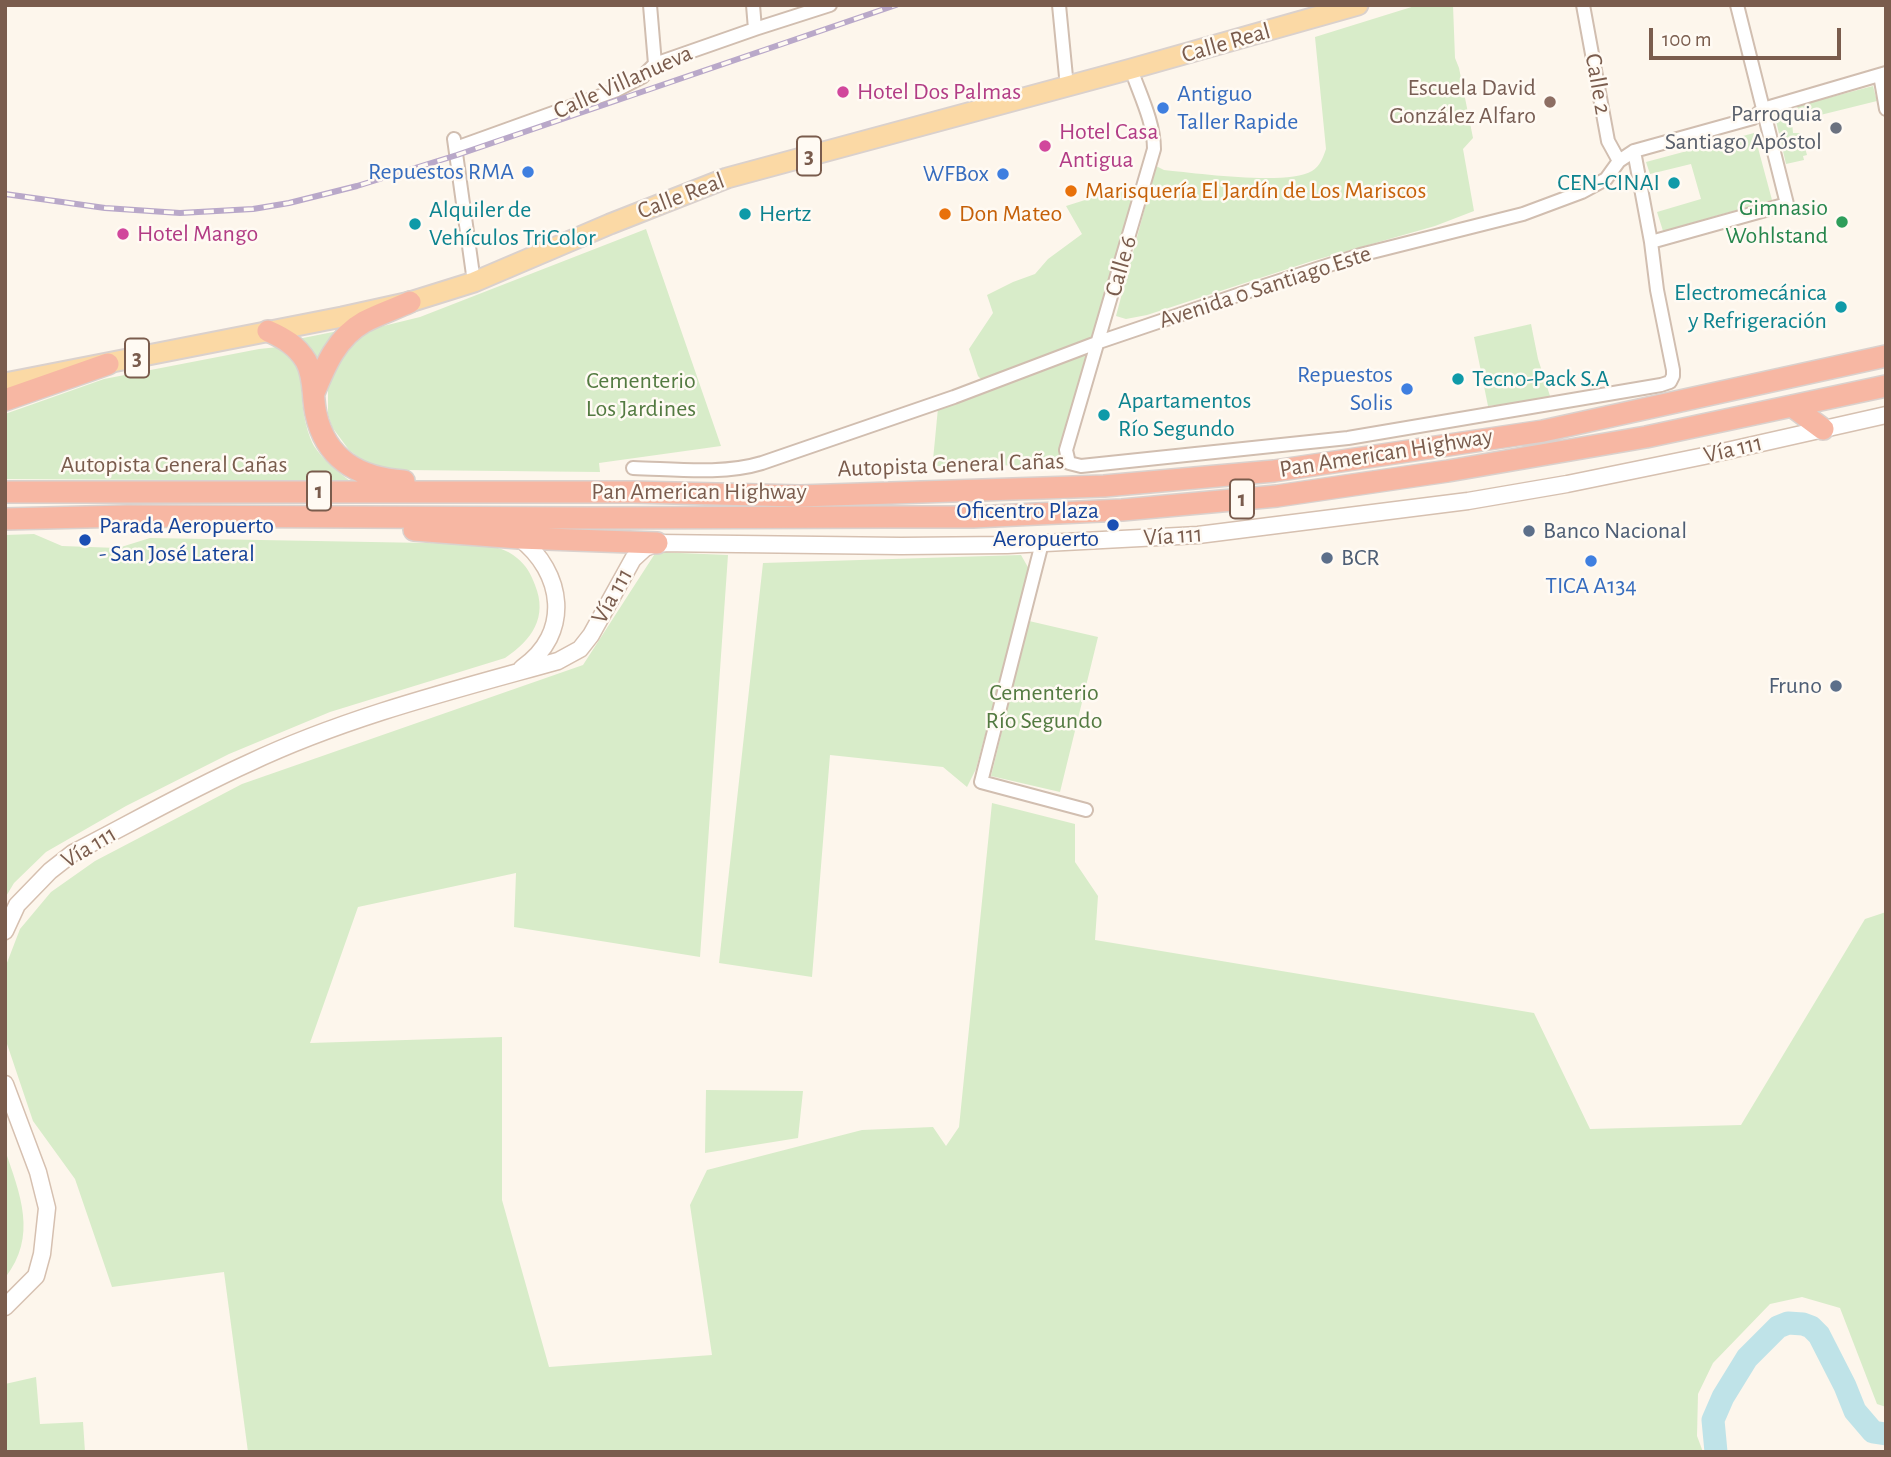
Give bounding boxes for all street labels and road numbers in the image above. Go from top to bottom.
street label: Calle Real [1178,17,1274,69]
street label: Calle Villanueva [549,39,697,125]
street label: Calle 2 [1578,51,1618,117]
road number: 3 [797,136,821,176]
street label: Calle Real [633,166,729,226]
street label: Calle 6 [1099,232,1143,300]
street label: Avenida 0 Santiago Este [1155,239,1375,335]
road number: 3 [125,338,149,378]
street label: Pan American Highway [1277,422,1495,484]
street label: Vía 111 [1701,428,1765,470]
street label: Autopista General Cañas [837,447,1065,483]
street label: Autopista General Cañas [61,451,287,479]
road number: 1 [307,471,331,510]
street label: Pan American Highway [591,478,807,506]
road number: 1 [1230,480,1254,519]
street label: Vía 111 [1142,520,1204,552]
street label: Vía 111 [585,563,639,629]
street label: Vía 111 [56,819,122,875]

